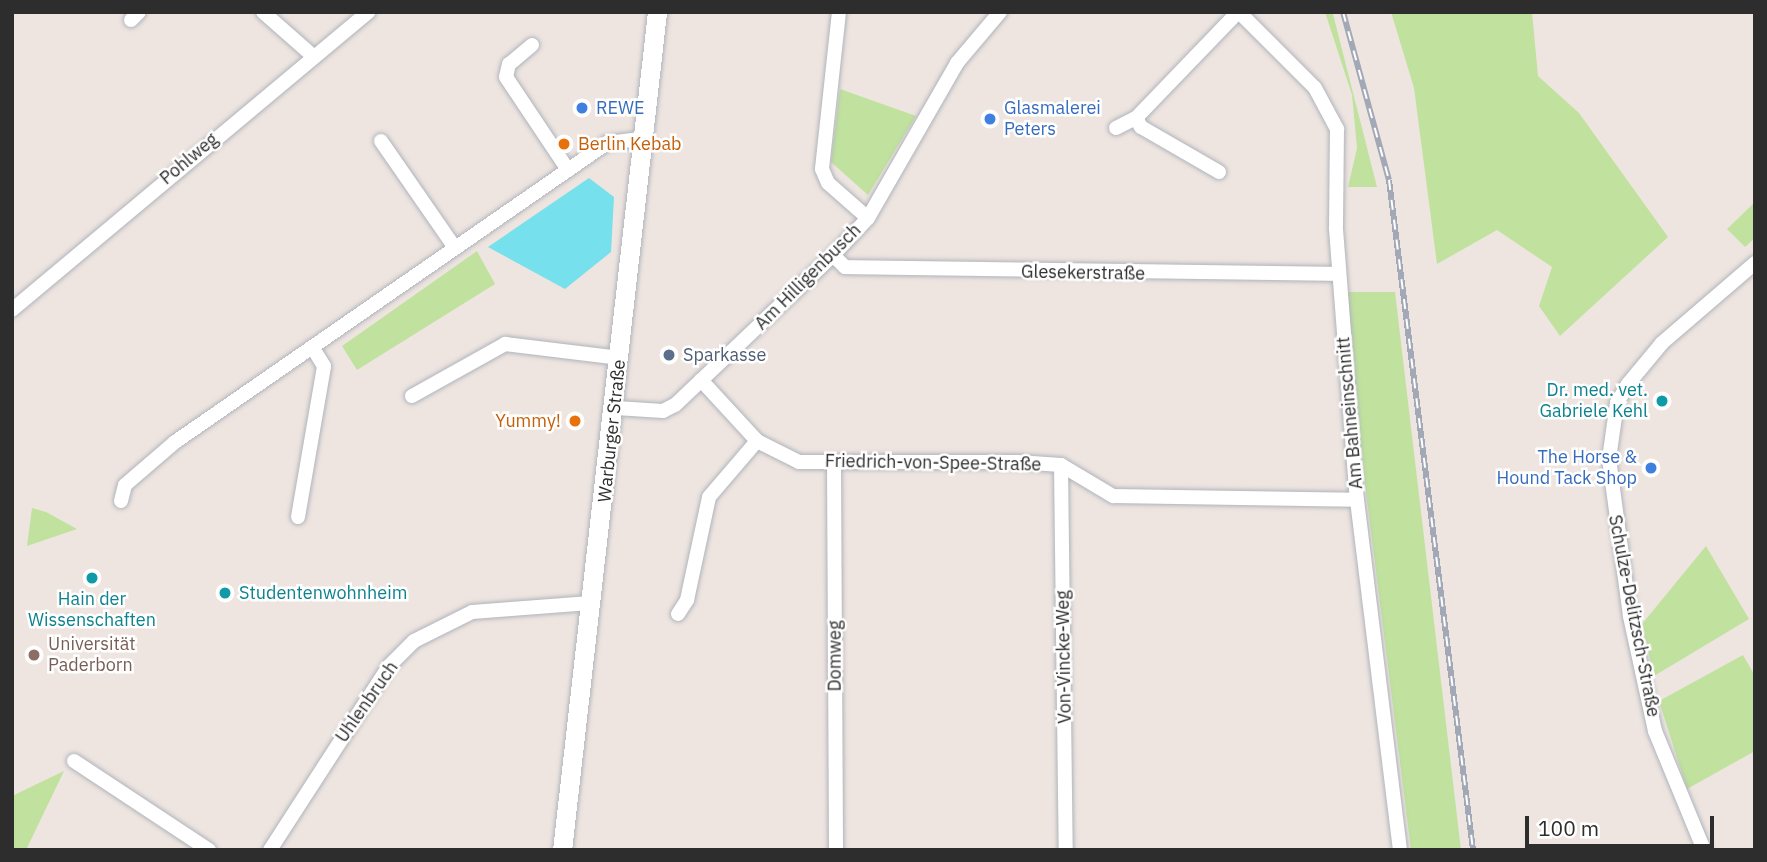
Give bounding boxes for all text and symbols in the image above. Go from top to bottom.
place label: REWE [596,97,645,119]
place label: Glasmalerei Peters [1004,98,1101,140]
marker: REWE [574,100,590,116]
marker: Glasmalerei Peters [982,111,998,127]
street label: Pohlweg [156,129,222,189]
place label: Berlin Kebab [578,133,681,155]
marker: Berlin Kebab [556,136,572,152]
street label: Am Hilligenbusch [750,219,866,335]
street label: Glesekerstraße [1021,261,1145,285]
street label: Am Bahneinschnitt [1333,336,1367,490]
place label: Sparkasse [683,344,766,366]
marker: Sparkasse [661,347,677,363]
street label: Warburger Straße [594,359,630,503]
place label: Dr. med. vet. Gabriele Kehl [1539,380,1648,422]
marker: Dr. med. vet. Gabriele Kehl [1654,393,1670,409]
place label: Yummy! [495,410,561,432]
marker: Yummy! [567,413,583,429]
place label: The Horse & Hound Tack Shop [1496,447,1637,490]
street label: Friedrich-von-Spee-Straße [825,450,1041,476]
marker: The Horse & Hound Tack Shop [1643,460,1659,476]
street label: Schulze-Delitzsch-Straße [1604,513,1664,719]
marker: Hain der Wissenschaften [84,570,100,586]
place label: Studentenwohnheim [239,582,407,604]
marker: Studentenwohnheim [217,585,233,601]
place label: Hain der Wissenschaften [28,589,156,632]
street label: Von-Vincke-Weg [1052,590,1076,724]
street label: Domweg [824,621,846,691]
place label: Universität Paderborn [48,634,136,676]
marker: Universität Paderborn [26,647,42,663]
street label: Uhlenbruch [331,657,403,747]
scale bar [1529,802,1718,846]
text: 100 m [1538,814,1599,842]

